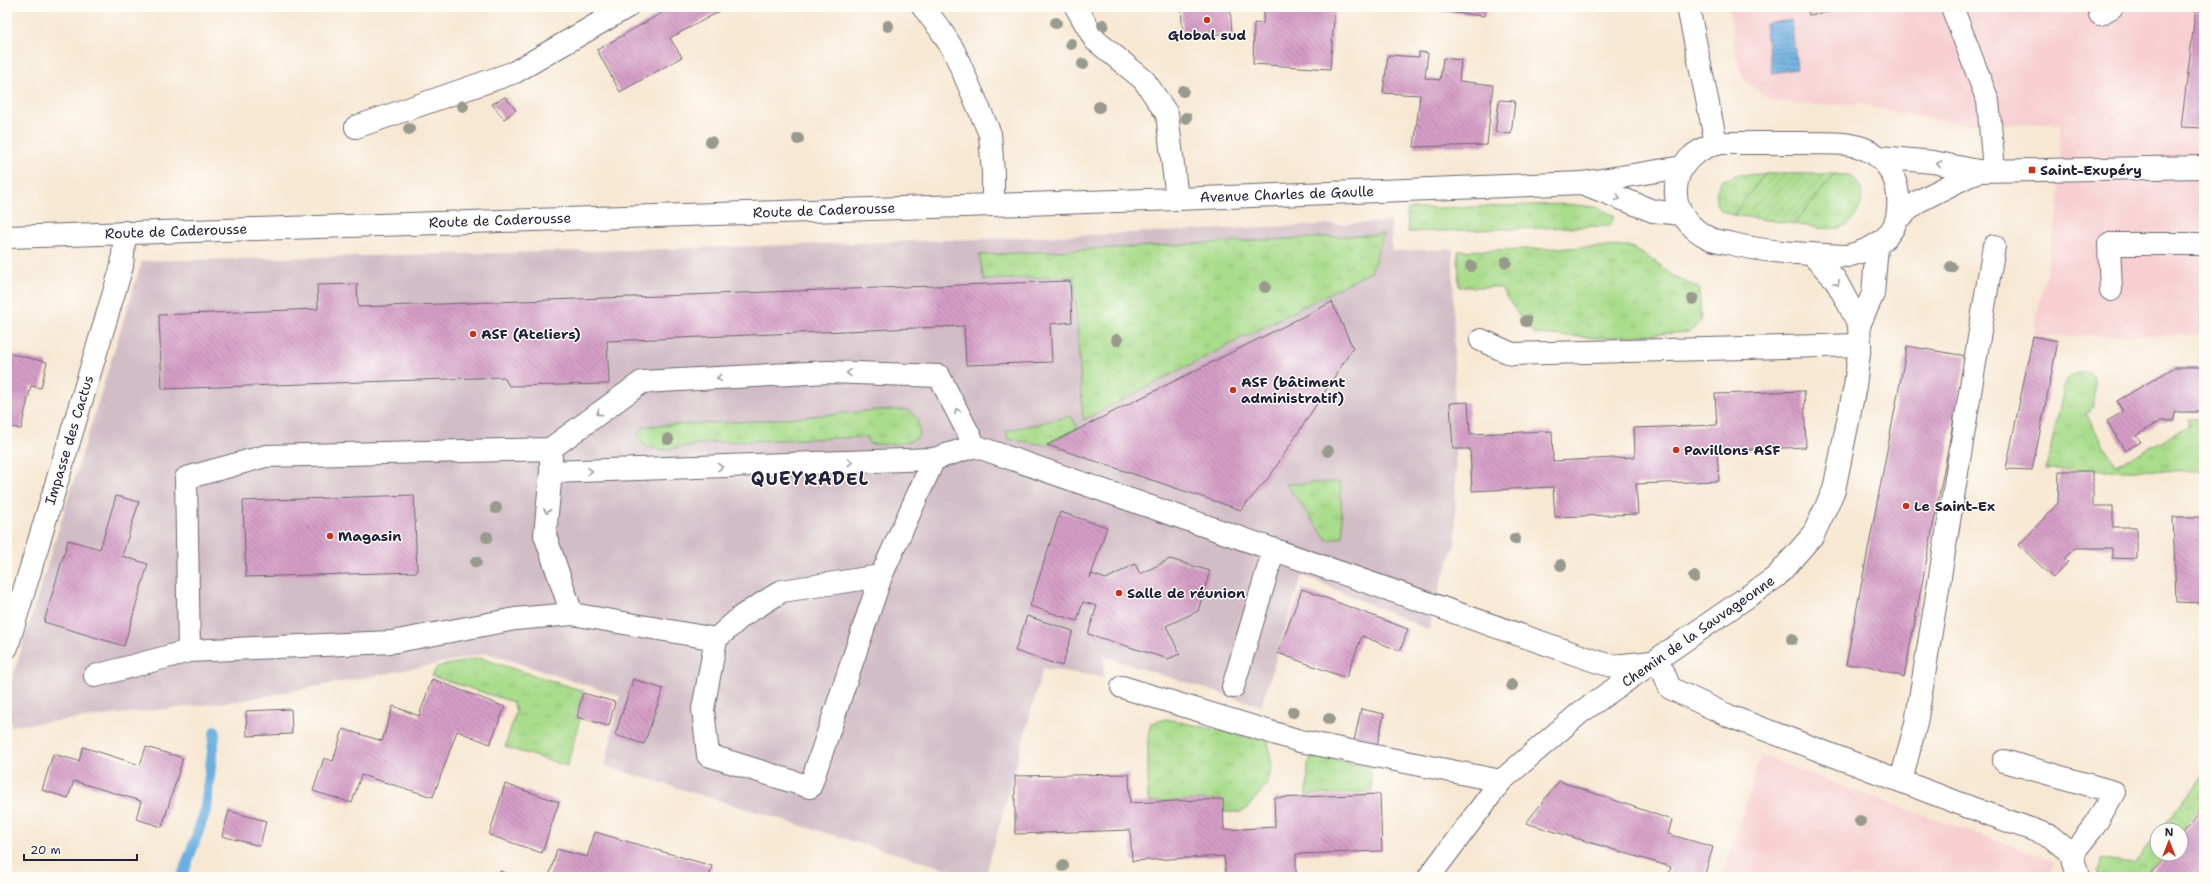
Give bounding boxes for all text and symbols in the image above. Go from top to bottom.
marker: Global sud [1202,15,1212,25]
place label: Global sud [1168,26,1247,44]
one-way arrow [1936,160,1942,168]
place label: Saint-Exupéry [2040,161,2142,179]
marker: Saint-Exupéry [2027,165,2037,175]
street label: Avenue Charles de Gaulle [1200,182,1375,206]
one-way arrow [1614,193,1621,201]
street label: Route de Caderousse [752,199,896,221]
street label: Route de Caderousse [428,209,572,231]
street label: Route de Caderousse [104,220,248,242]
one-way arrow [1833,279,1840,286]
place label: ASF (Ateliers) [481,325,581,343]
marker: ASF (Ateliers) [468,329,478,339]
one-way arrow [846,368,852,377]
street label: Impasse des Cactus [41,373,97,507]
place label: ASF (bâtiment administratif) [1241,373,1345,407]
one-way arrow [716,374,722,382]
marker: ASF (bâtiment administratif) [1228,385,1238,395]
one-way arrow [597,408,604,415]
one-way arrow [954,408,962,416]
place label: Pavillons ASF [1684,441,1780,459]
marker: Pavillons ASF [1671,445,1681,455]
one-way arrow [847,458,853,466]
one-way arrow [717,462,723,471]
one-way arrow [587,467,593,475]
district label: QUEYRADEL [751,467,869,491]
place label: Le Saint-Ex [1914,497,1995,515]
marker: Le Saint-Ex [1901,501,1911,511]
one-way arrow [543,508,552,514]
place label: Magasin [338,527,402,545]
marker: Magasin [325,531,335,541]
street label: Chemin de la Sauvageonne [1618,571,1778,691]
place label: Salle de réunion [1127,584,1245,602]
marker: Salle de réunion [1114,588,1124,598]
north arrow [2149,822,2189,862]
text: N [2165,825,2174,840]
scale bar [24,836,137,862]
text: 20 m [30,842,61,858]

